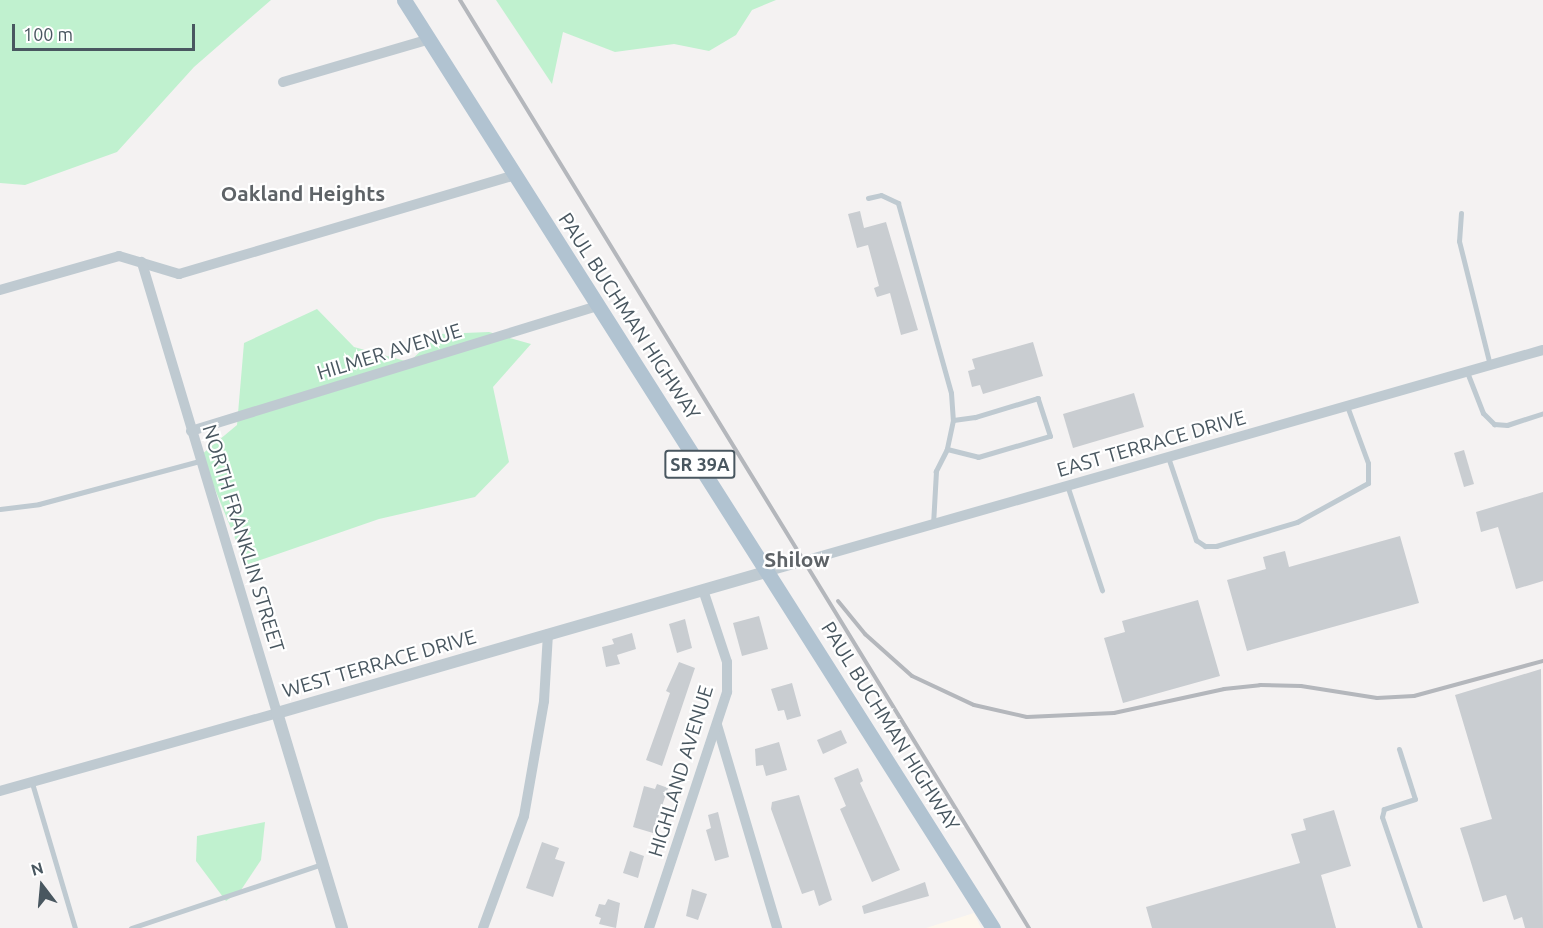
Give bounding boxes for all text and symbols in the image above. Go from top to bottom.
scale bar [15,12,198,50]
text: 100 m [23,24,73,44]
district label: Oakland Heights [221,180,385,206]
street label: PAUL BUCHMAN HIGHWAY [554,208,706,424]
street label: HILMER AVENUE [314,318,464,384]
street label: EAST TERRACE DRIVE [1054,405,1248,481]
street label: NORTH FRANKLIN STREET [198,421,290,655]
road number: SR 39A [664,449,736,479]
district label: Shilow [764,546,830,572]
street label: PAUL BUCHMAN HIGHWAY [817,617,965,835]
street label: WEST TERRACE DRIVE [279,624,479,702]
street label: HIGHLAND AVENUE [643,682,717,860]
north arrow [12,856,72,916]
text: N [29,858,45,879]

